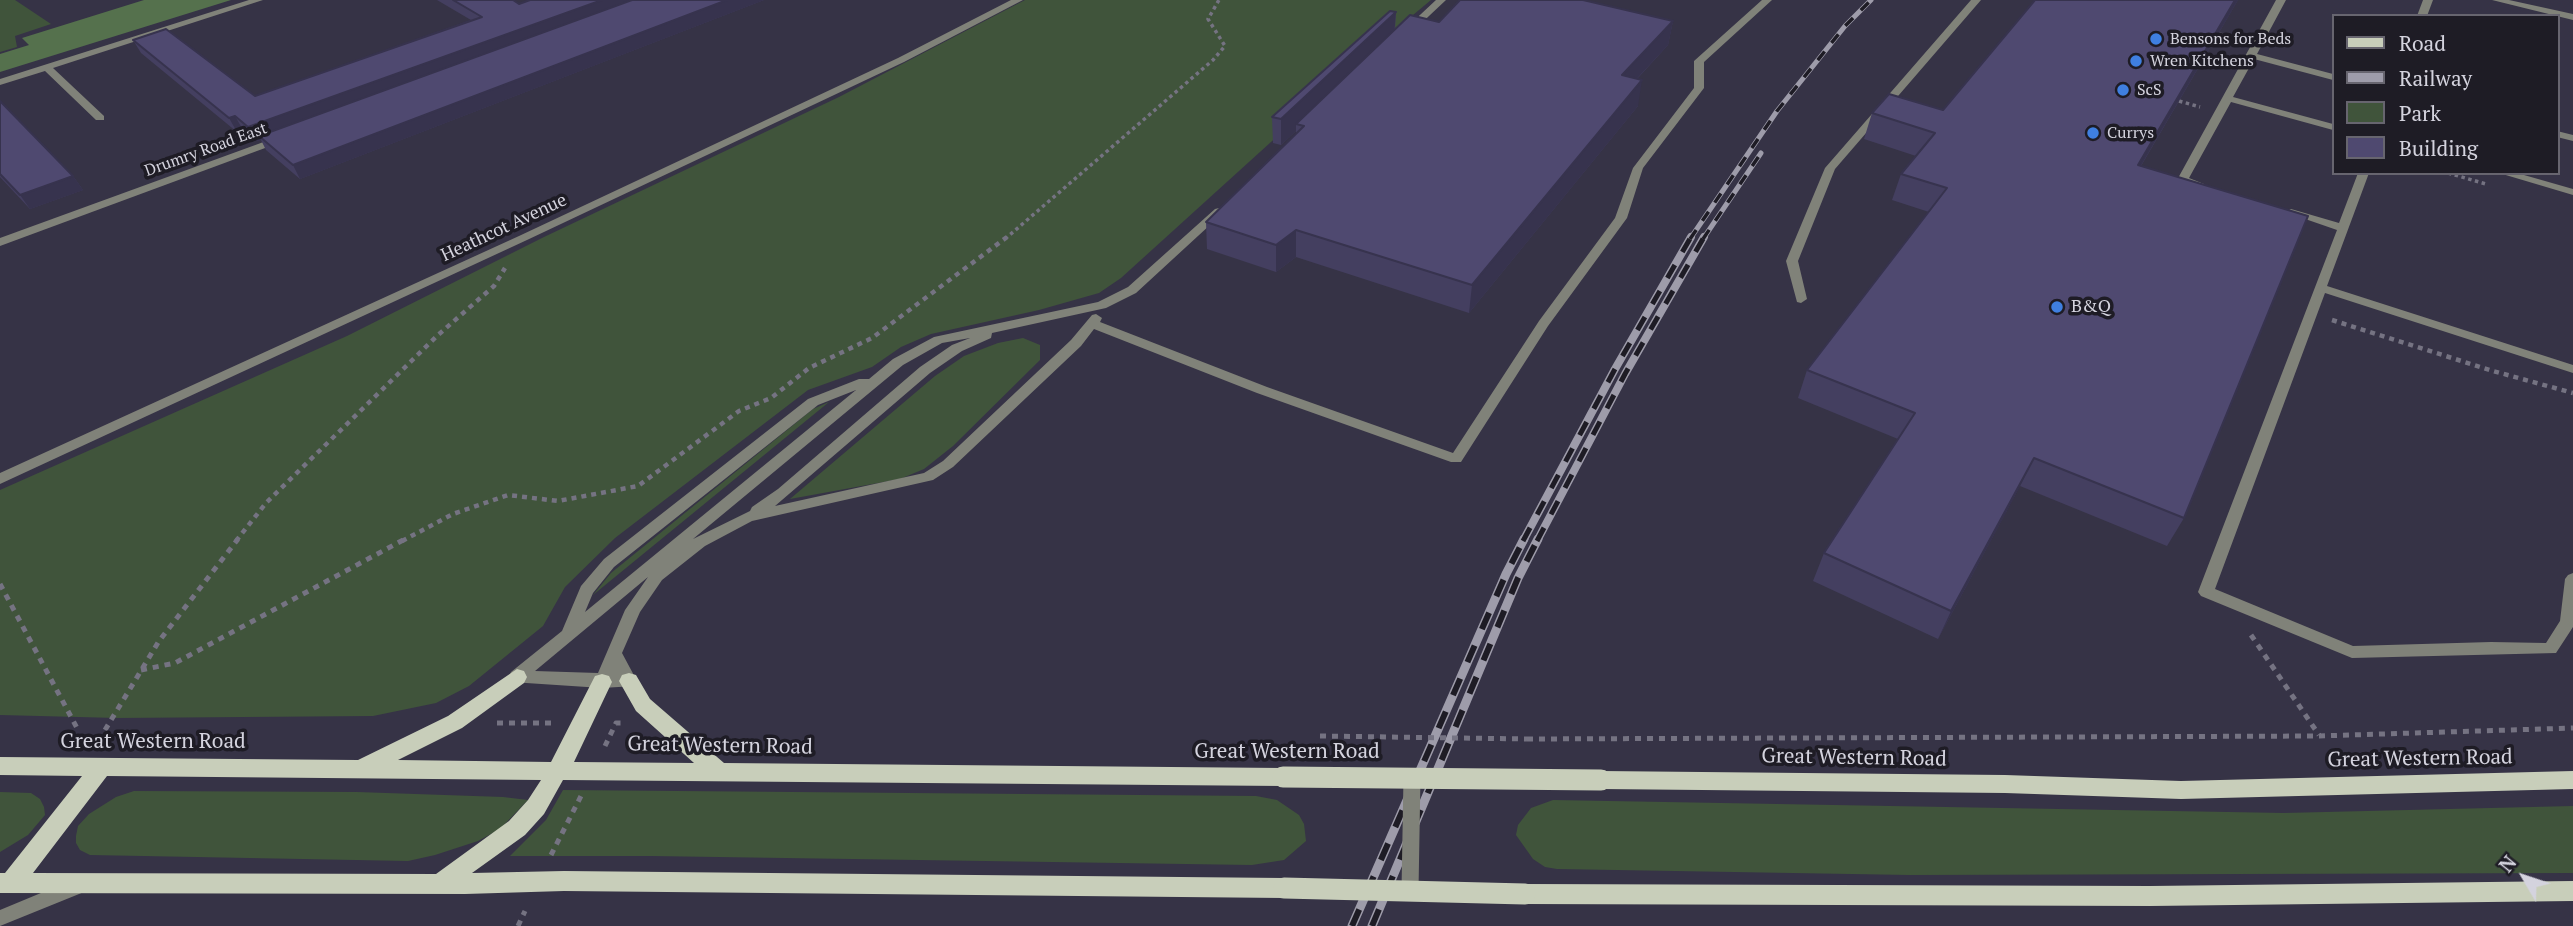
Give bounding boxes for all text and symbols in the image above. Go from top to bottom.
legend [2332,14,2559,175]
place label: Bensons for Beds [2170,29,2291,49]
text: Road [2399,29,2446,57]
marker: Bensons for Beds [2148,31,2164,47]
place label: Wren Kitchens [2150,51,2254,71]
marker: Wren Kitchens [2128,53,2144,69]
text: Railway [2399,64,2472,92]
place label: ScS [2137,80,2162,100]
marker: ScS [2115,82,2131,98]
text: Park [2399,99,2441,127]
street label: Drumry Road East [142,119,270,181]
place label: Currys [2107,123,2154,143]
marker: Currys [2085,125,2101,141]
text: Building [2399,134,2478,162]
street label: Heathcot Avenue [438,189,570,267]
place label: B&Q [2071,296,2111,318]
marker: B&Q [2049,299,2065,315]
street label: Great Western Road [60,729,246,755]
street label: Great Western Road [627,732,813,760]
street label: Great Western Road [1194,739,1380,765]
street label: Great Western Road [1761,744,1947,772]
street label: Great Western Road [2327,745,2513,773]
north arrow [2489,842,2559,912]
text: N [2493,850,2522,877]

